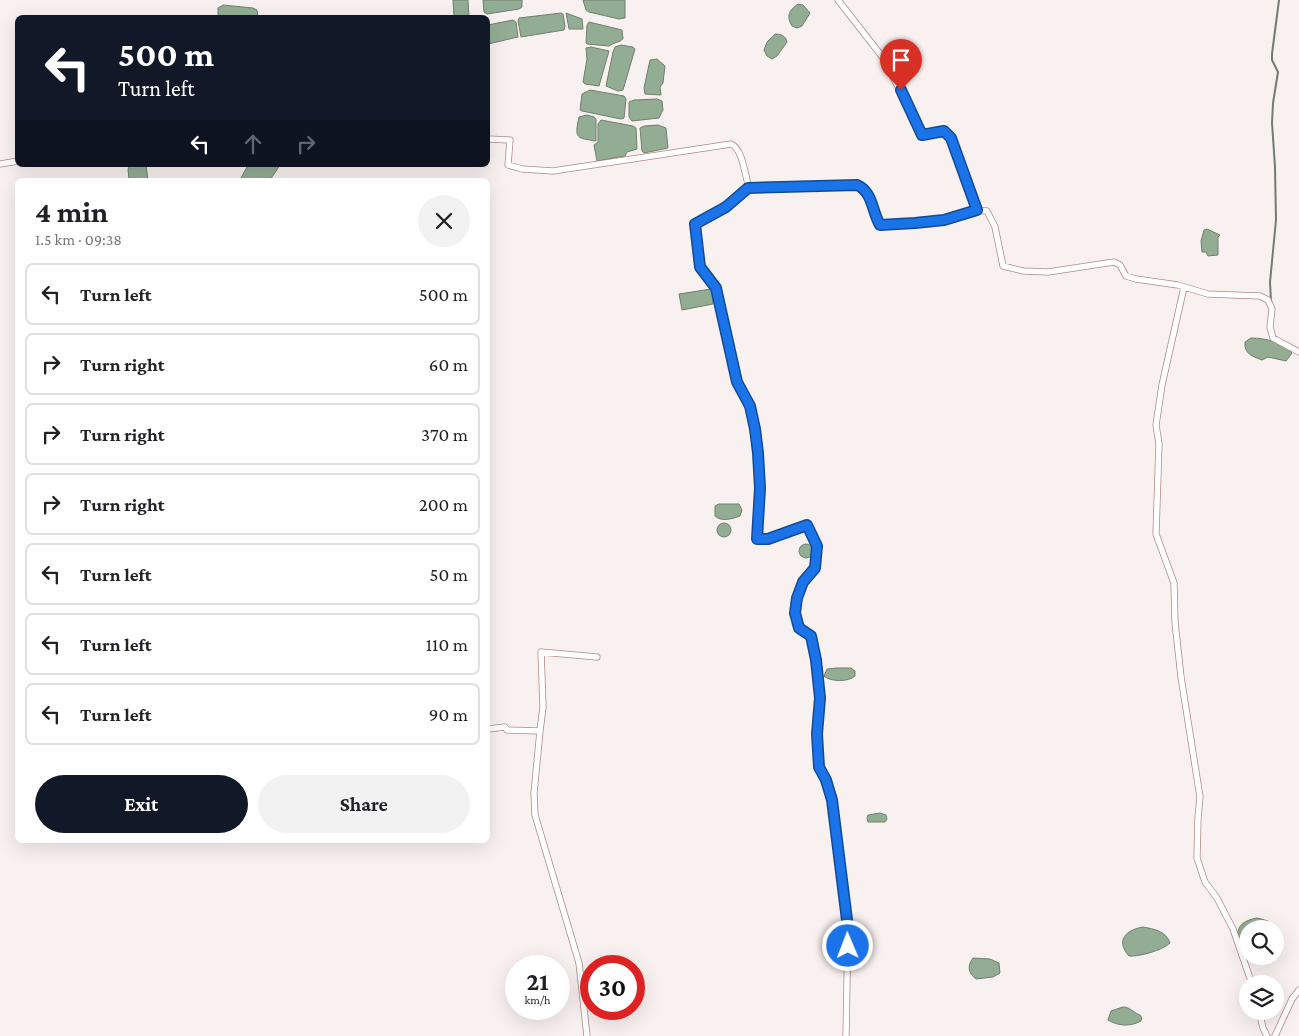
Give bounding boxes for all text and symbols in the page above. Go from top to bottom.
icon: left [35,35,100,100]
text: 500 m [118,35,214,74]
pin [880,39,922,90]
icon: arrive [887,46,915,74]
text: Turn left [118,76,195,101]
icon: left [186,130,214,158]
icon: ahead [239,130,267,158]
icon: right [292,130,320,158]
text: 4 min [35,195,108,228]
button: close [418,195,470,247]
text: 1.5 km · 09:38 [35,231,122,248]
icon: left [37,280,65,308]
text: Turn left [80,284,152,305]
text: 500 m [419,284,468,305]
icon: right [37,350,65,378]
text: Turn right [80,354,165,375]
text: 60 m [429,354,468,375]
icon: right [37,420,65,448]
text: Turn right [80,424,165,445]
text: 370 m [421,424,468,445]
icon: right [37,490,65,518]
text: Turn right [80,494,165,515]
text: 200 m [419,494,468,515]
icon: left [37,560,65,588]
text: Turn left [80,564,152,585]
text: 50 m [429,564,468,585]
icon: left [37,630,65,658]
text: Turn left [80,634,152,655]
text: 110 m [426,634,468,655]
icon: left [37,700,65,728]
text: Turn left [80,704,152,725]
text: 90 m [429,704,468,725]
button: Exit [35,775,248,833]
button: Share [258,775,470,833]
position arrow [821,919,873,971]
map controls [1239,920,1284,1020]
button: search [1239,920,1284,965]
speed limit sign: 30 [580,955,645,1020]
text: 21 [526,968,549,995]
button: layers [1239,975,1284,1020]
text: km/h [525,993,550,1007]

